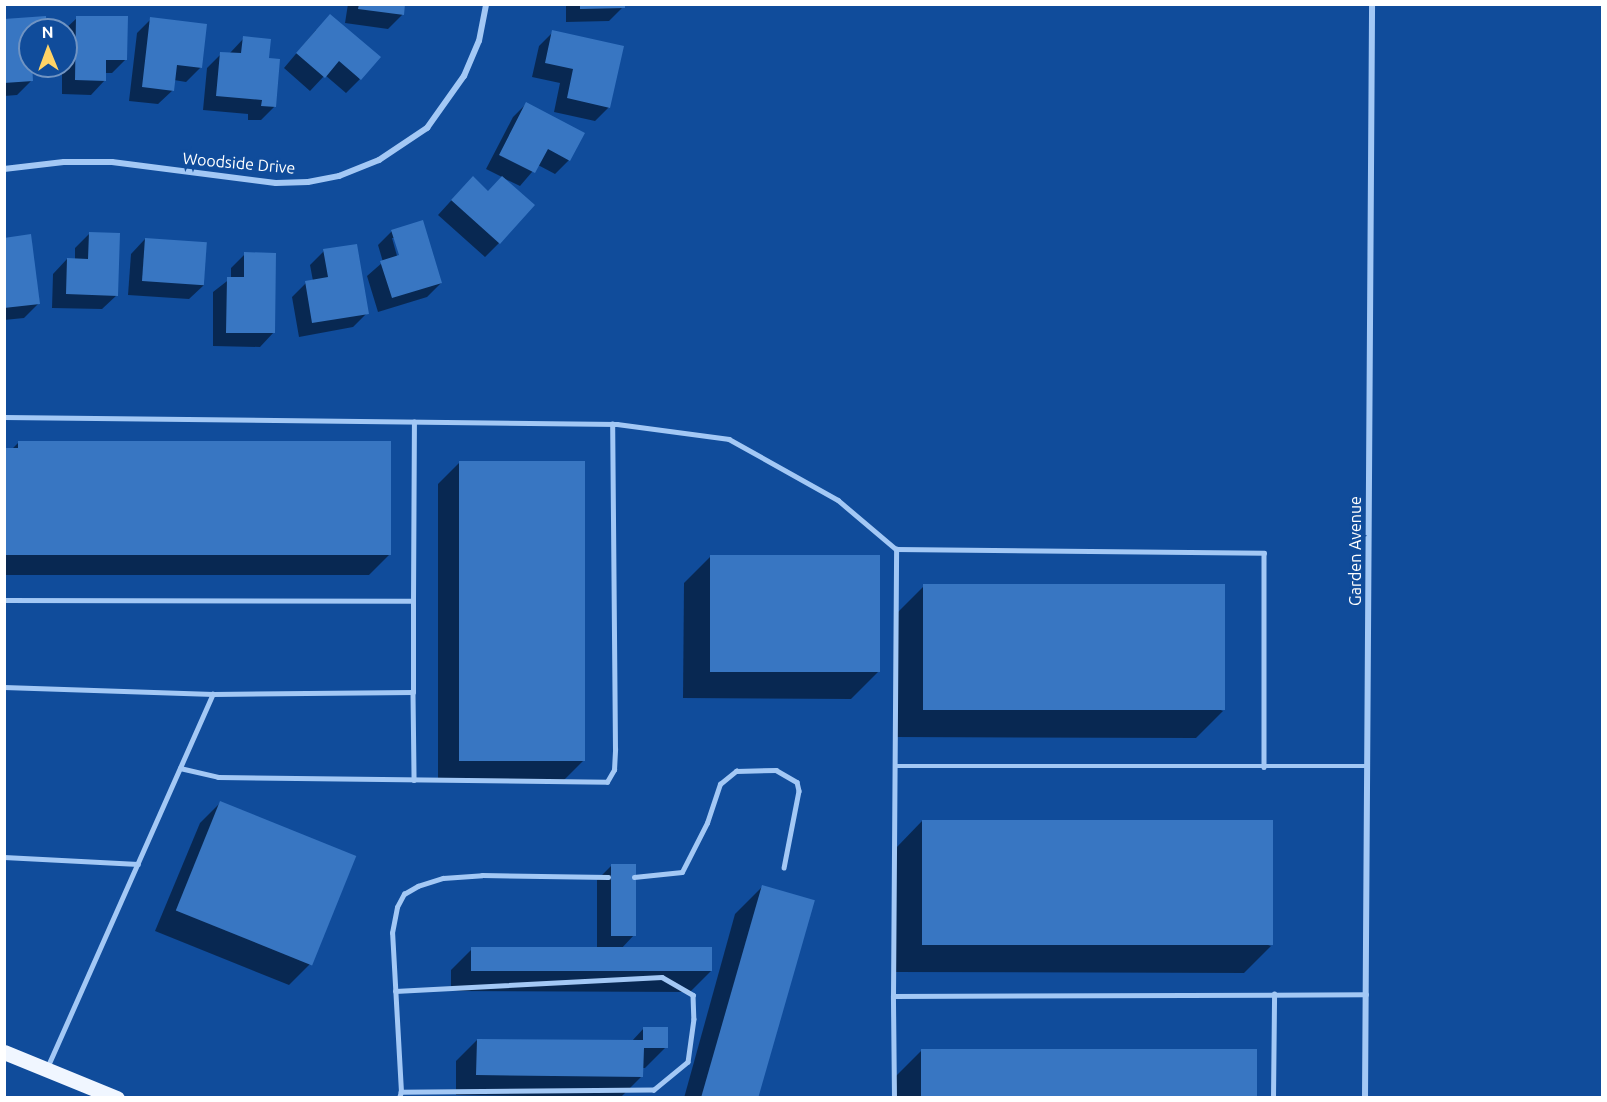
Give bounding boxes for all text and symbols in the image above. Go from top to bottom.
north arrow [18,18,78,78]
text: N [42,23,54,41]
street label: Woodside Drive [182,149,296,177]
street label: Garden Avenue [1345,496,1365,606]

